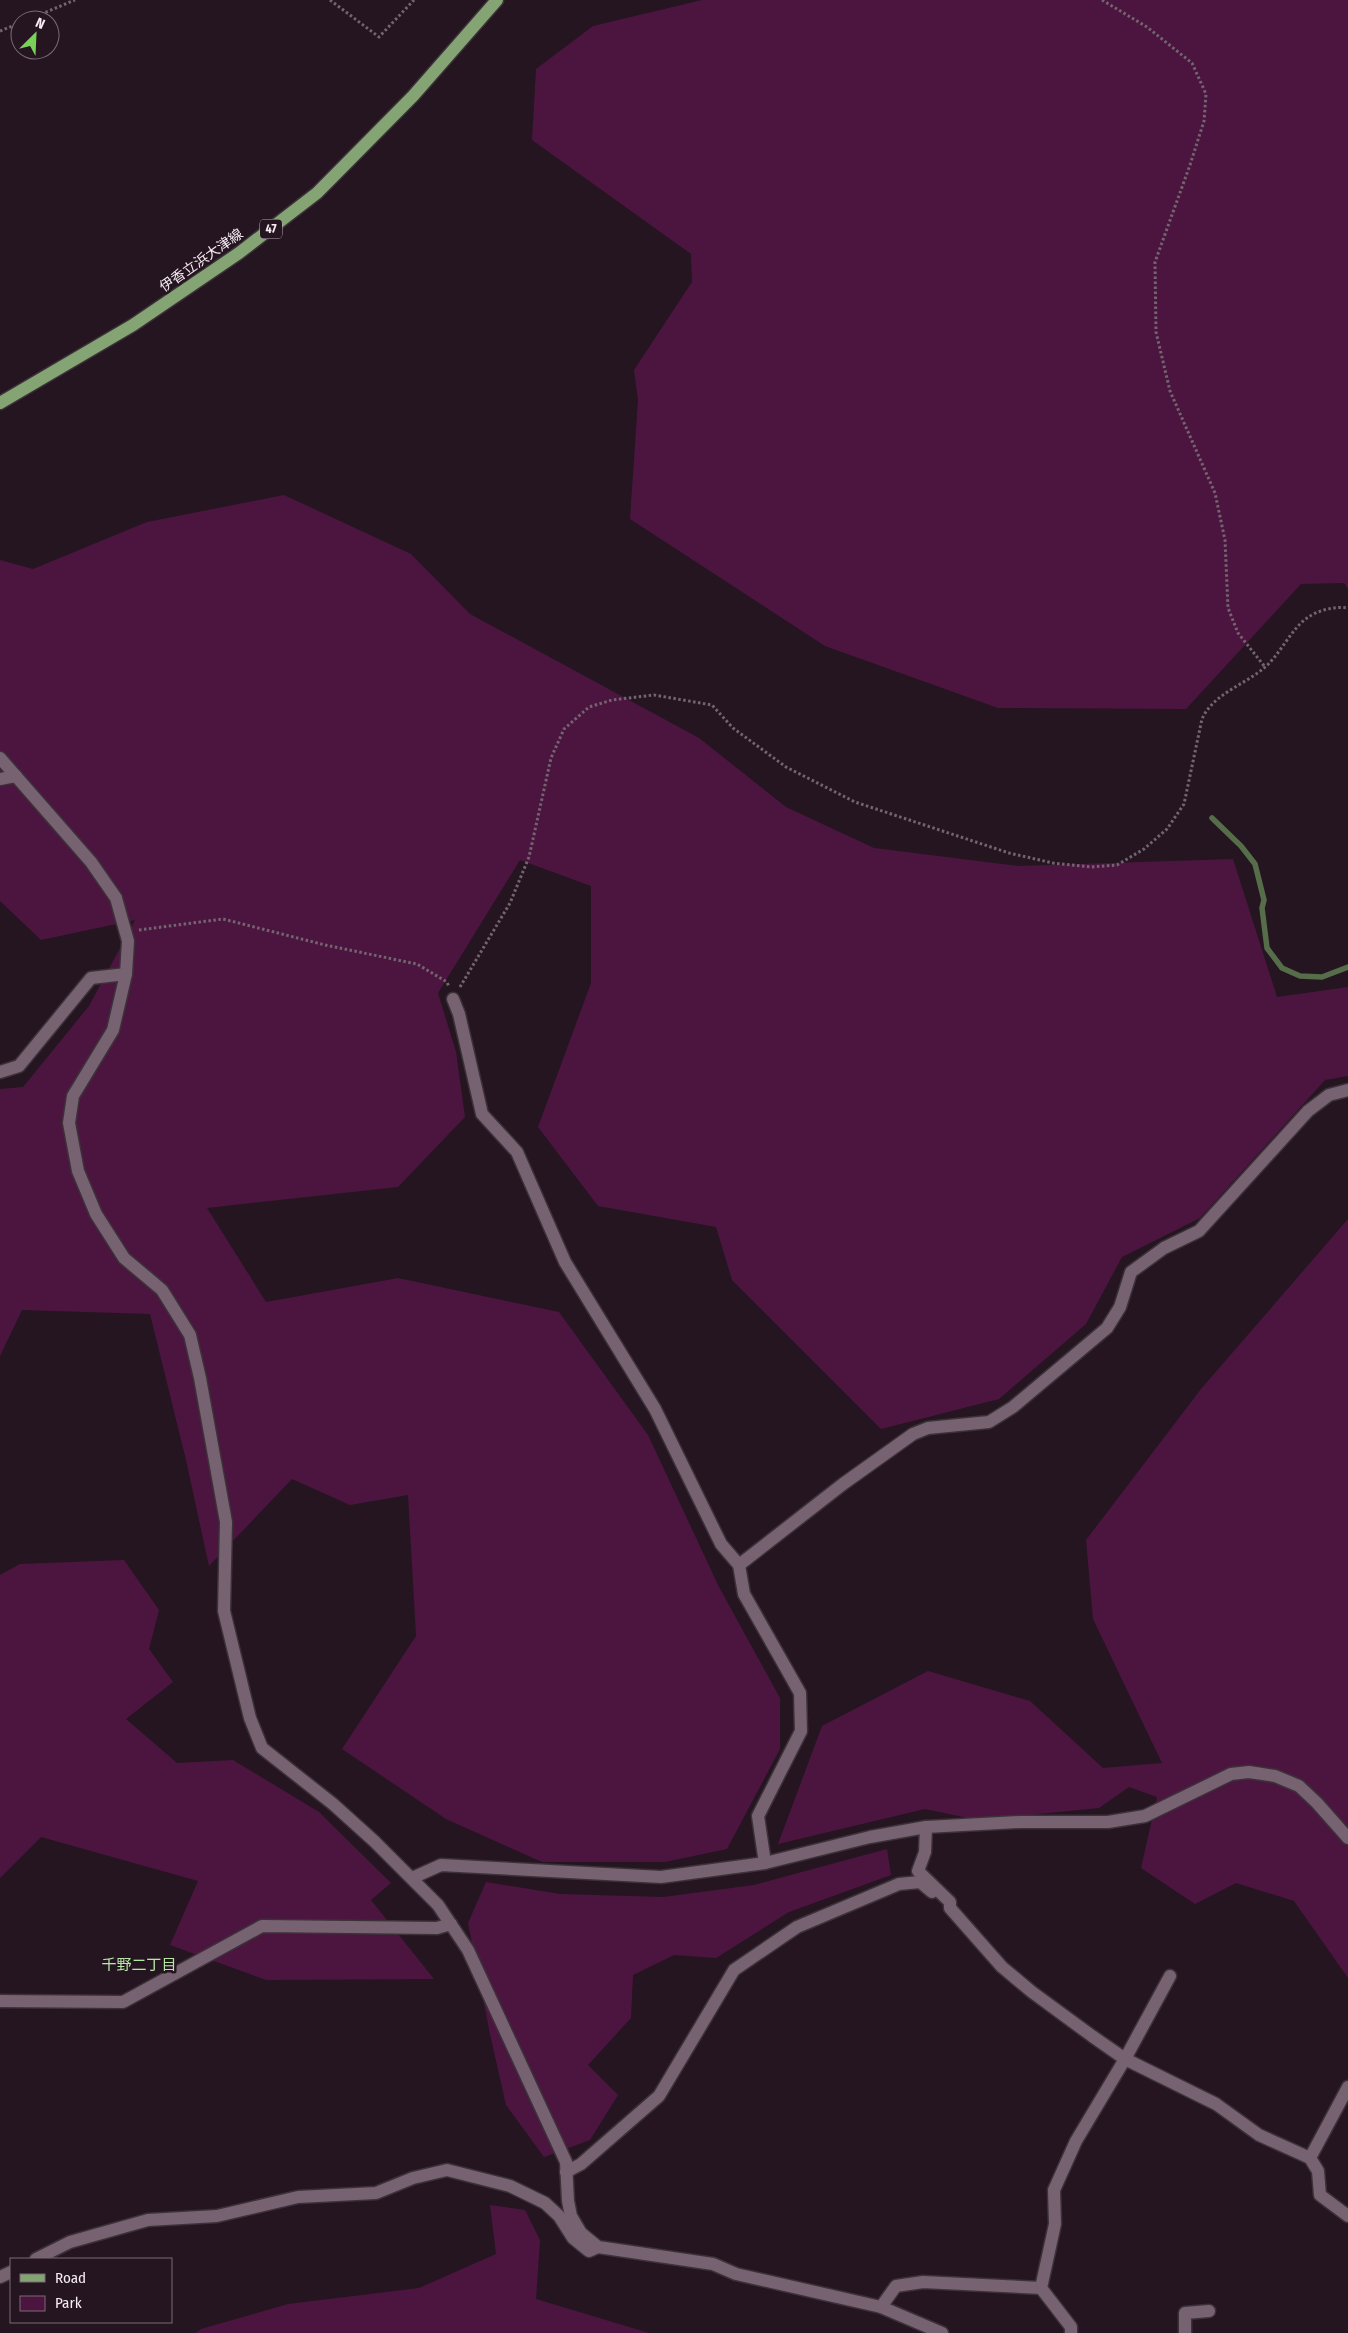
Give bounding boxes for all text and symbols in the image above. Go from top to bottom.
north arrow [10,10,60,60]
text: N [33,14,47,33]
road number: 47 [260,220,282,238]
street label: 伊香立浜大津線 [156,225,246,295]
district label: 千野二丁目 [101,1956,177,1974]
legend [10,2258,172,2323]
text: Road [55,2269,86,2287]
text: Park [55,2294,82,2312]

